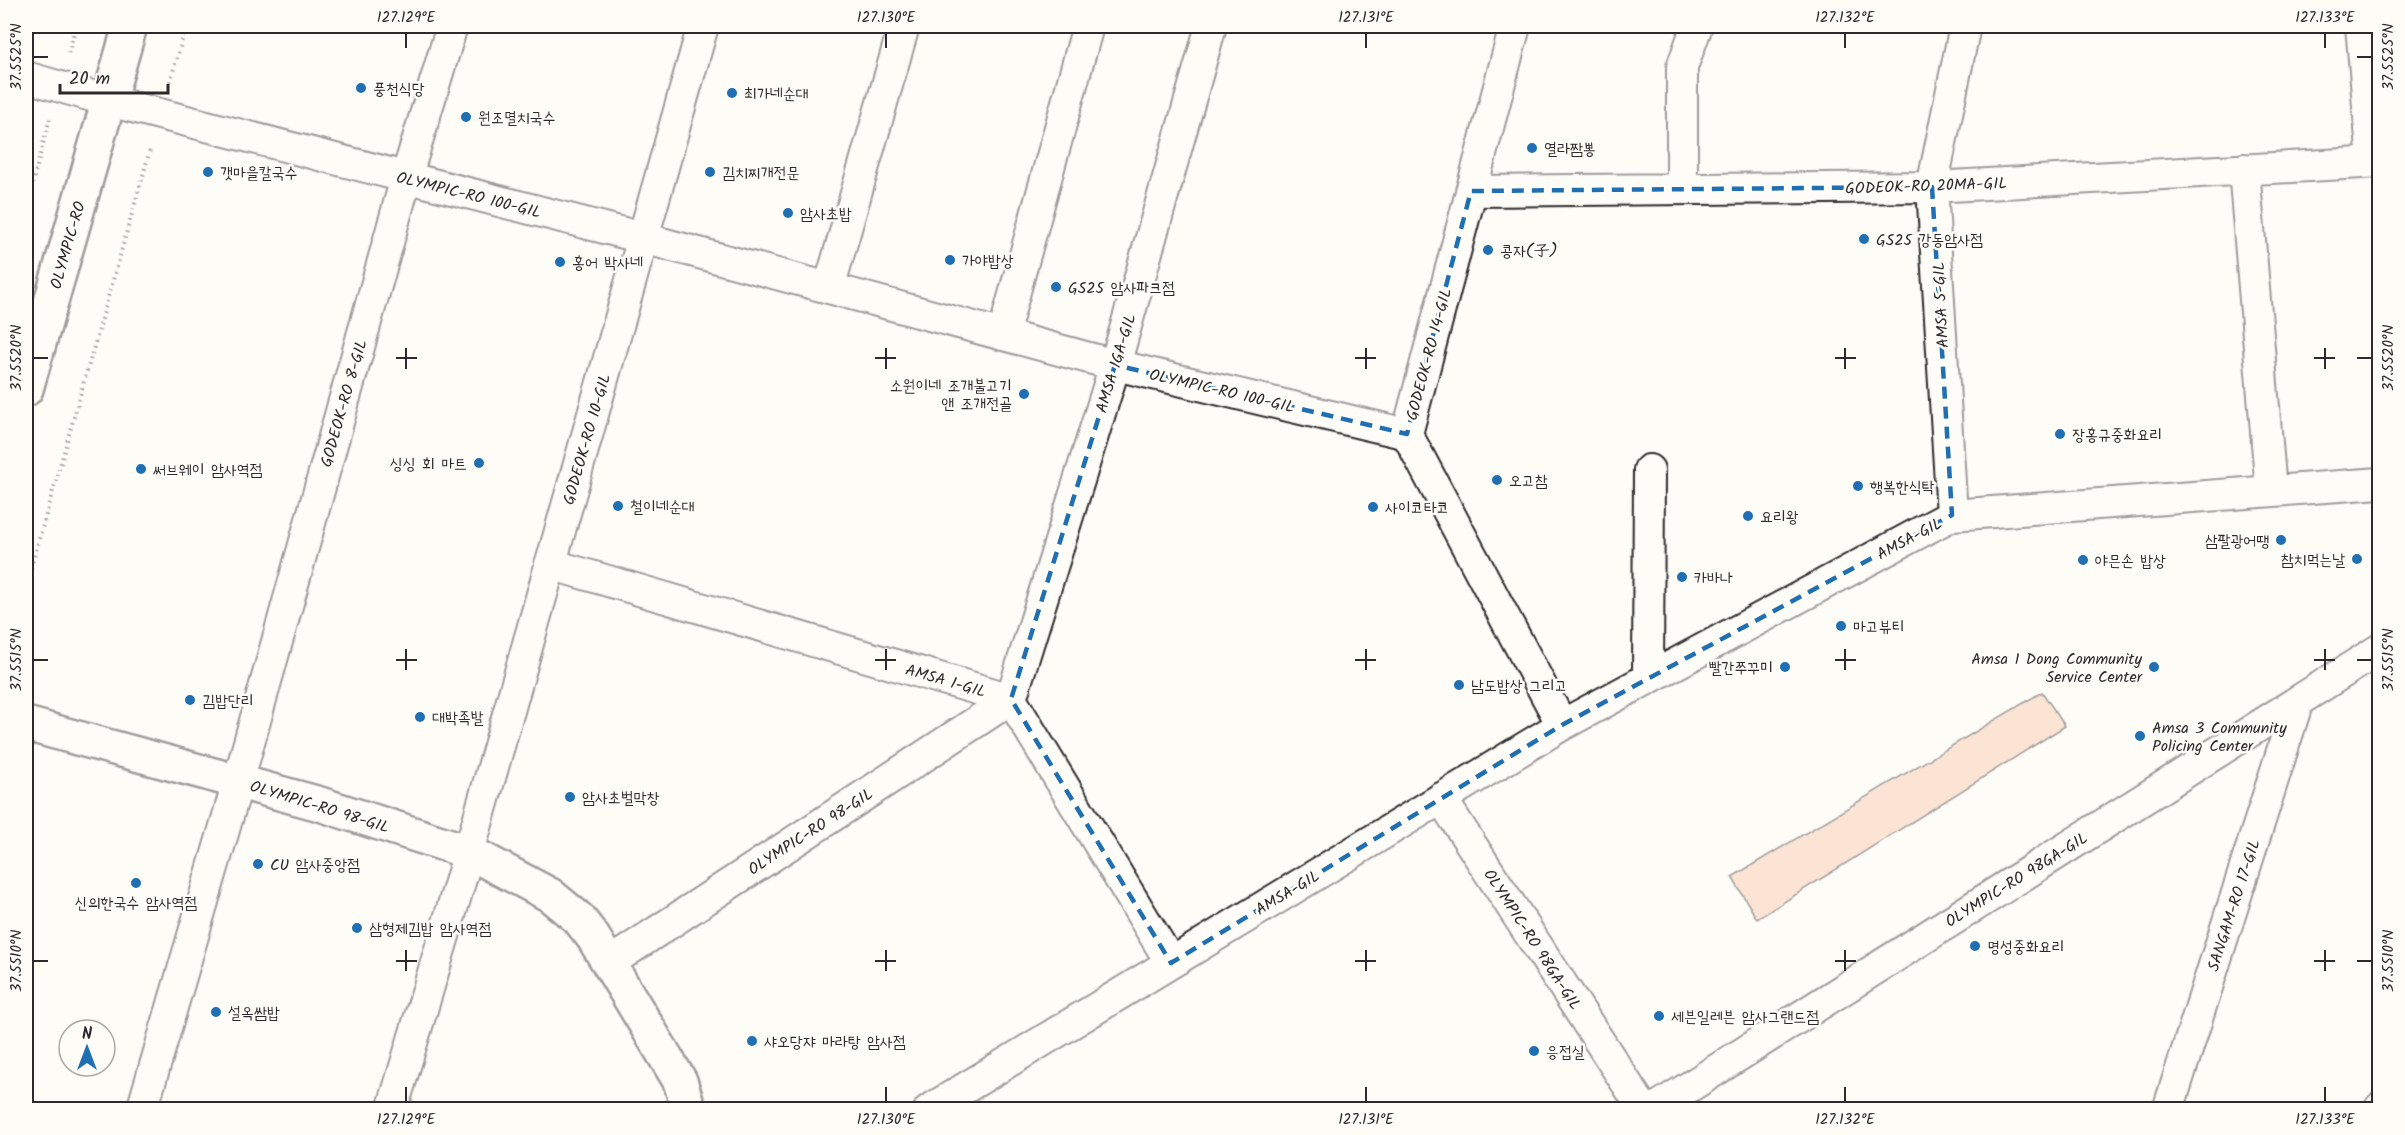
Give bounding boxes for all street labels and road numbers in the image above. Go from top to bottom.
street label: OLYMPIC-RO 100-GIL [394,165,544,226]
street label: GODEOK-RO 20MA-GIL [1845,171,2007,202]
street label: OLYMPIC-RO [44,198,93,292]
street label: AMSA 5-GIL [1927,261,1956,349]
street label: GODEOK-RO 14-GIL [1400,285,1459,423]
street label: AMSA 1GA-GIL [1090,311,1143,416]
street label: GODEOK-RO 8-GIL [314,337,375,470]
street label: OLYMPIC-RO 100-GIL [1147,363,1297,420]
street label: GODEOK-RO 10-GIL [557,371,618,508]
street label: AMSA-GIL [1872,512,1947,567]
street label: AMSA 1-GIL [902,658,989,705]
street label: OLYMPIC-RO 98-GIL [247,774,392,841]
street label: OLYMPIC-RO 98-GIL [743,782,878,882]
street label: OLYMPIC-RO 98GA-GIL [1941,826,2093,934]
street label: SANGAM-RO 17-GIL [2201,836,2268,975]
street label: AMSA-GIL [1251,864,1325,922]
street label: OLYMPIC-RO 98GA-GIL [1477,864,1587,1016]

